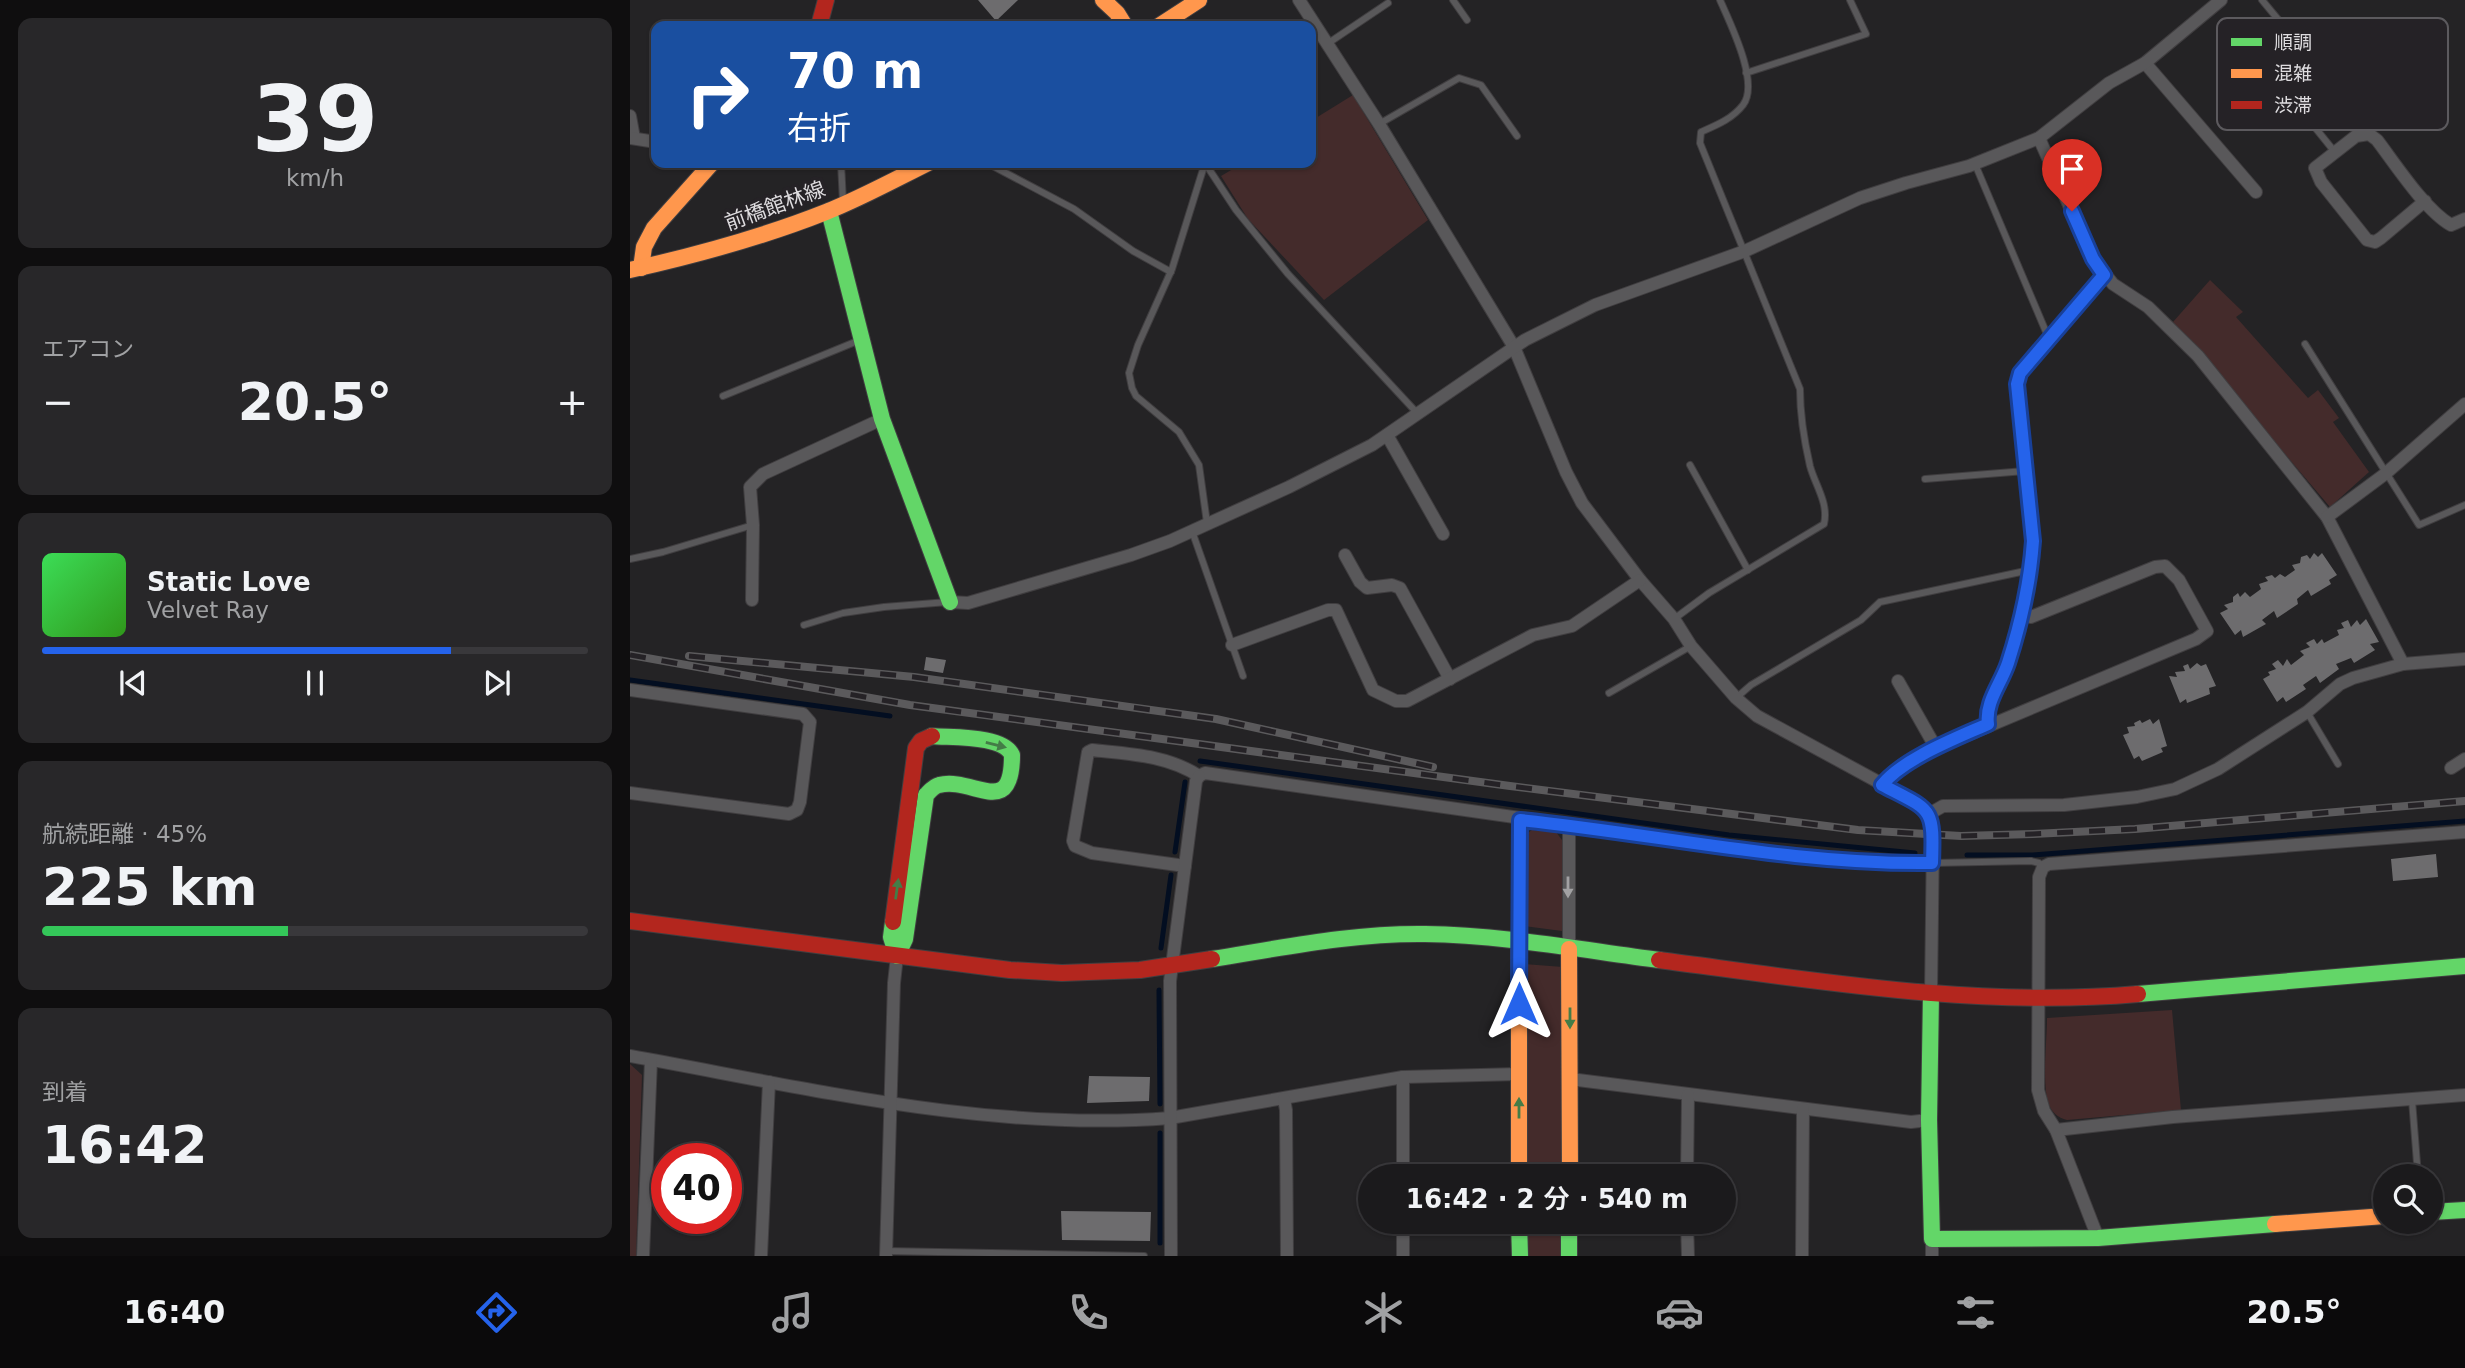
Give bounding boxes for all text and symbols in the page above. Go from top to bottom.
legend [2217,18,2448,130]
text: 順調 [2274,31,2312,53]
text: 70 m [787,43,923,100]
icon: right [672,49,763,140]
text: 混雑 [2274,62,2312,84]
text: 39 [252,67,378,172]
text: 渋滞 [2274,94,2312,116]
text: 右折 [787,109,851,147]
pin [2042,139,2102,211]
icon: arrive [2053,150,2091,188]
text: km/h [286,165,344,191]
street label: 前橋館林線 [722,177,828,235]
text: エアコン [42,336,134,362]
text: 20.5° [238,372,392,432]
text: − [42,380,74,424]
text: + [556,380,588,424]
text: Static Love [147,567,311,597]
text: Velvet Ray [147,597,269,623]
icon: previous [114,664,152,702]
icon: pause [296,664,334,702]
icon: next [478,664,516,702]
one-way arrow [985,739,1007,750]
text: 航続距離 · 45% [42,821,207,847]
text: 225 km [42,857,257,917]
one-way arrow [1562,876,1574,898]
one-way arrow [892,878,903,900]
position arrow [1482,967,1556,1041]
one-way arrow [1564,1007,1576,1029]
text: 到着 [42,1079,88,1105]
one-way arrow [1513,1097,1525,1119]
text: 16:42 [42,1115,208,1175]
speed limit sign: 40 [651,1143,742,1234]
map controls [2373,1164,2443,1234]
button: search [2373,1164,2443,1234]
text: 16:42 · 2 分 · 540 m [1406,1184,1688,1214]
icon: directions [472,1288,521,1337]
icon: music [768,1288,817,1337]
icon: phone [1064,1288,1113,1337]
icon: climate [1359,1288,1408,1337]
icon: car [1655,1288,1704,1337]
icon: filters [1951,1288,2000,1337]
text: 16:40 [123,1293,225,1331]
text: 20.5° [2247,1293,2342,1331]

